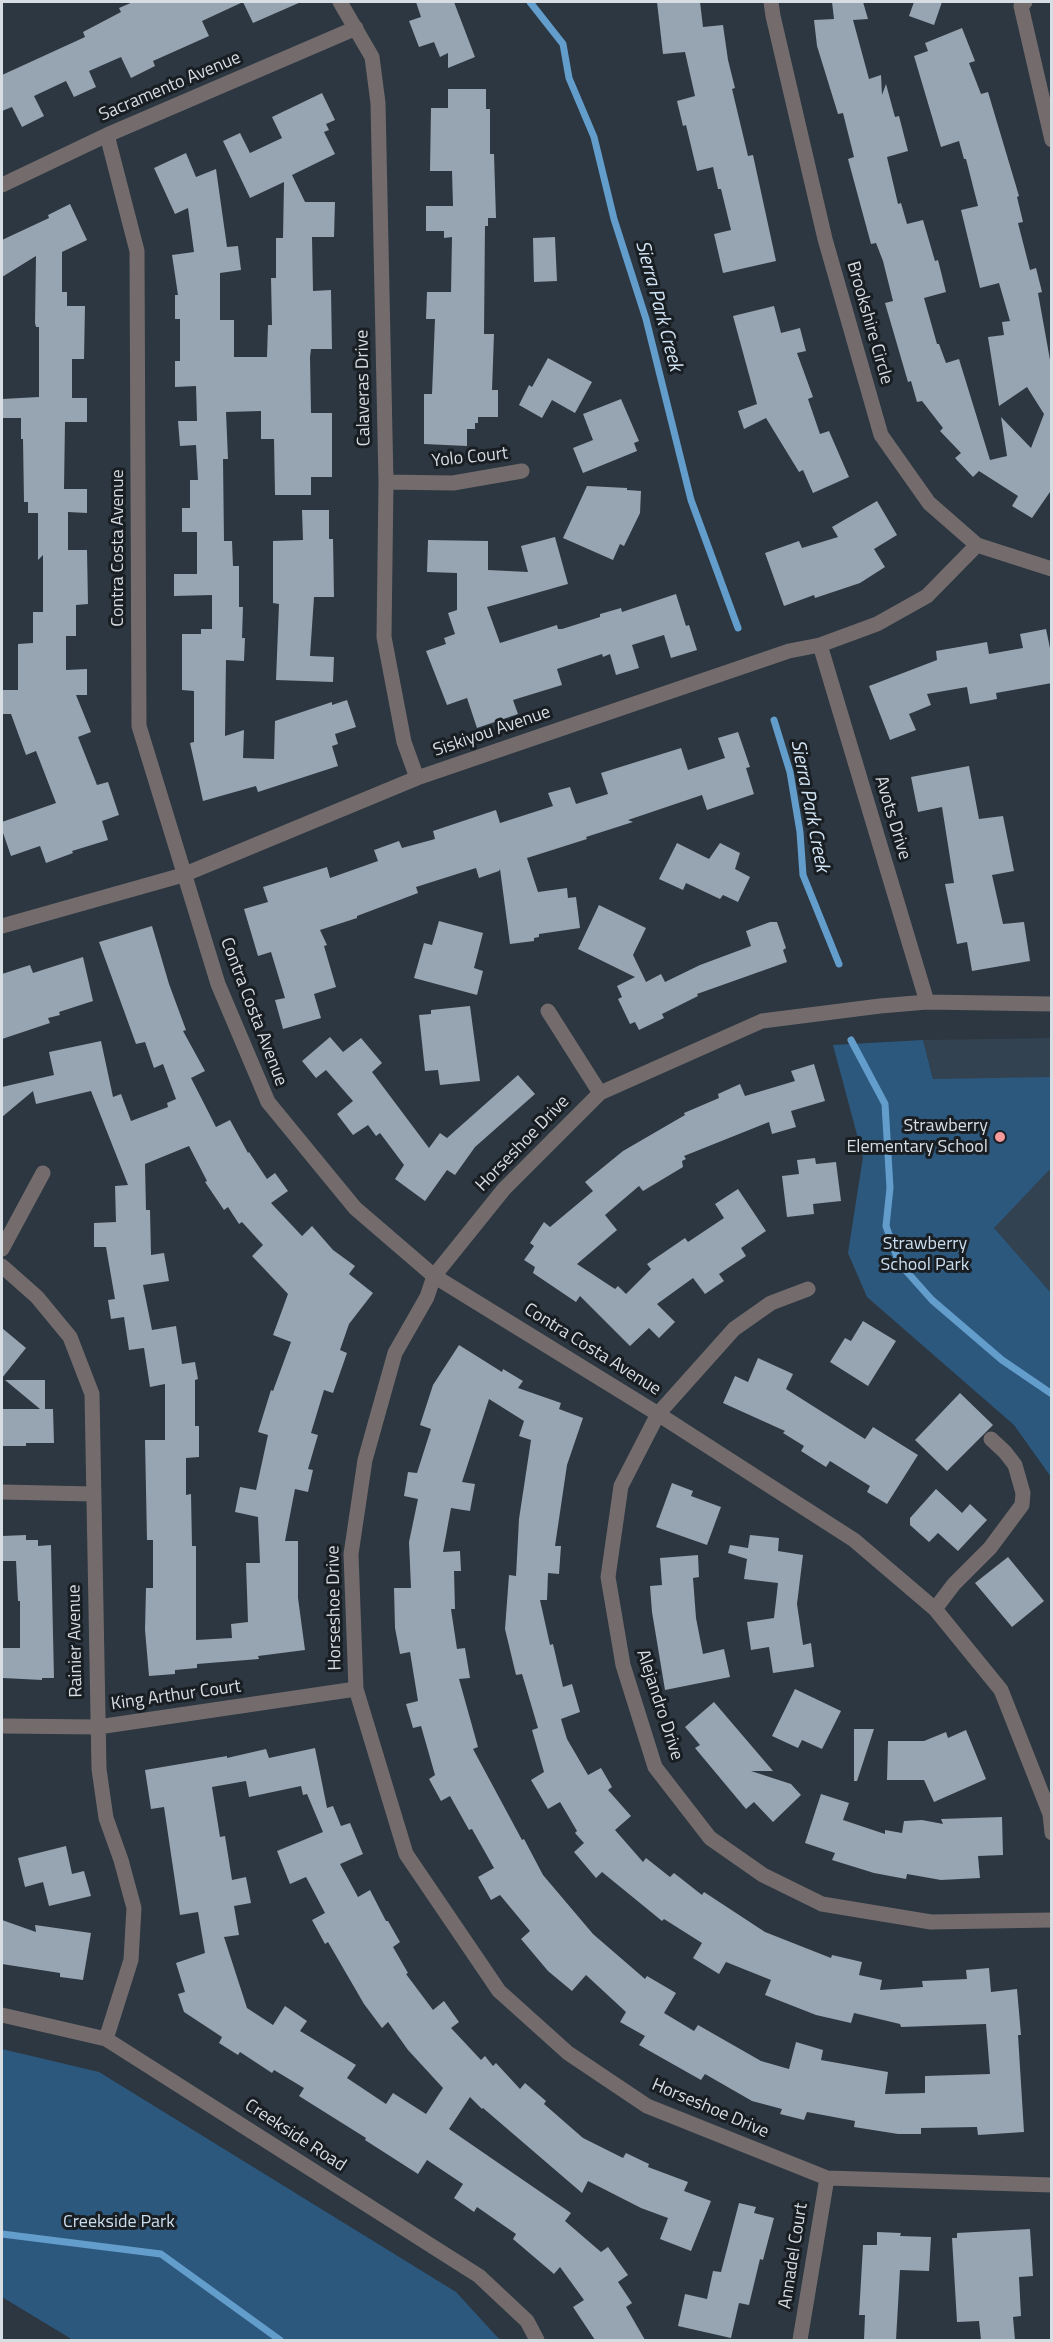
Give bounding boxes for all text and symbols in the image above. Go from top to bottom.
street label: Sacramento Avenue [96,47,244,127]
water label: Sierra Park Creek [629,238,687,374]
street label: Brookshire Circle [841,259,897,387]
street label: Calaveras Drive [352,330,376,446]
street label: Yolo Court [431,443,509,473]
street label: Contra Costa Avenue [108,469,130,627]
street label: Siskiyou Avenue [431,702,553,762]
water label: Sierra Park Creek [784,738,834,874]
street label: Avots Drive [869,774,915,862]
street label: Contra Costa Avenue [215,935,291,1089]
street label: Horseshoe Drive [472,1091,574,1197]
place label: Strawberry Elementary School [846,1116,988,1158]
marker: Strawberry Elementary School [993,1130,1007,1144]
park label: Strawberry School Park [881,1234,969,1276]
street label: Contra Costa Avenue [520,1299,664,1401]
street label: Horseshoe Drive [323,1545,347,1671]
street label: Rainier Avenue [64,1584,88,1698]
street label: Alejandro Drive [631,1647,687,1763]
street label: King Arthur Court [110,1676,242,1716]
street label: Horseshoe Drive [648,2075,772,2143]
street label: Creekside Road [240,2095,350,2177]
street label: Annadel Court [775,2201,813,2311]
park label: Creekside Park [63,2212,175,2234]

